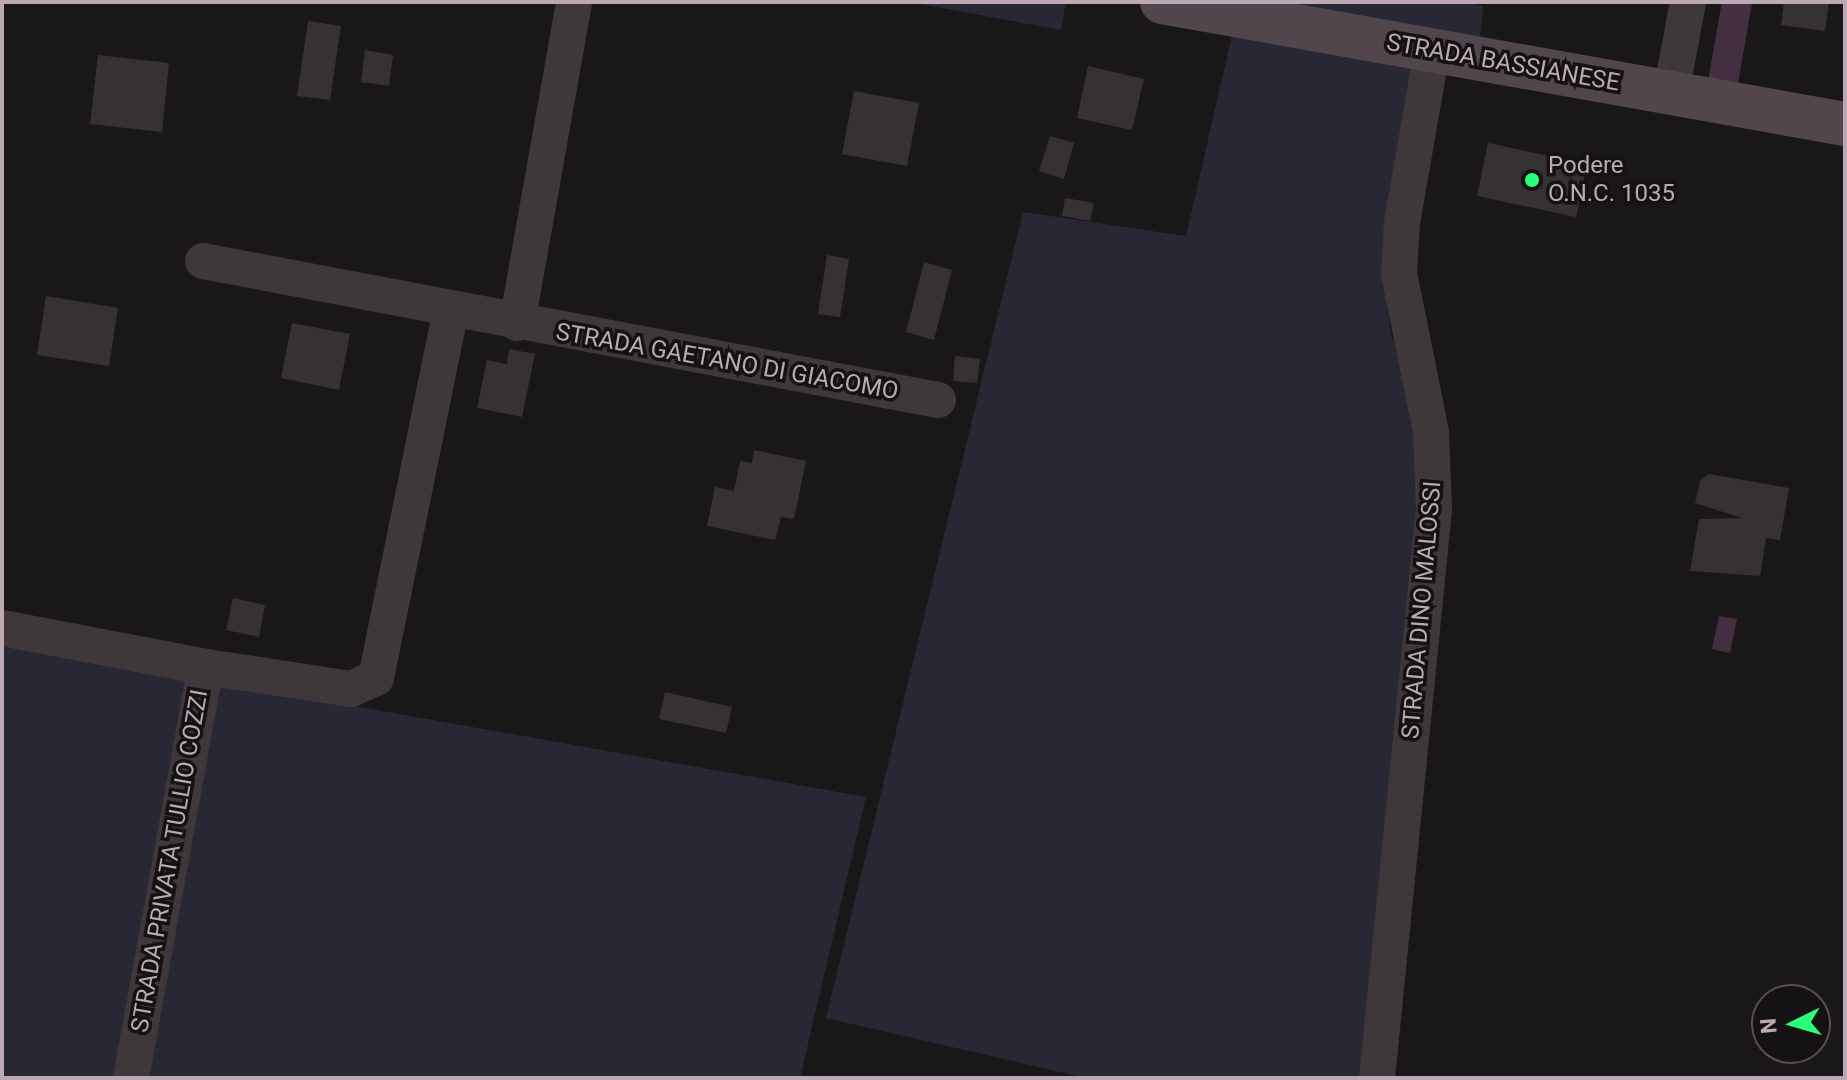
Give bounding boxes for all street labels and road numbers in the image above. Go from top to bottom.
street label: STRADA BASSIANESE [1384,28,1622,98]
street label: STRADA GAETANO DI GIACOMO [554,318,900,406]
street label: STRADA DINO MALOSSI [1396,480,1448,740]
street label: STRADA PRIVATA TULLIO COZZI [126,687,214,1035]

